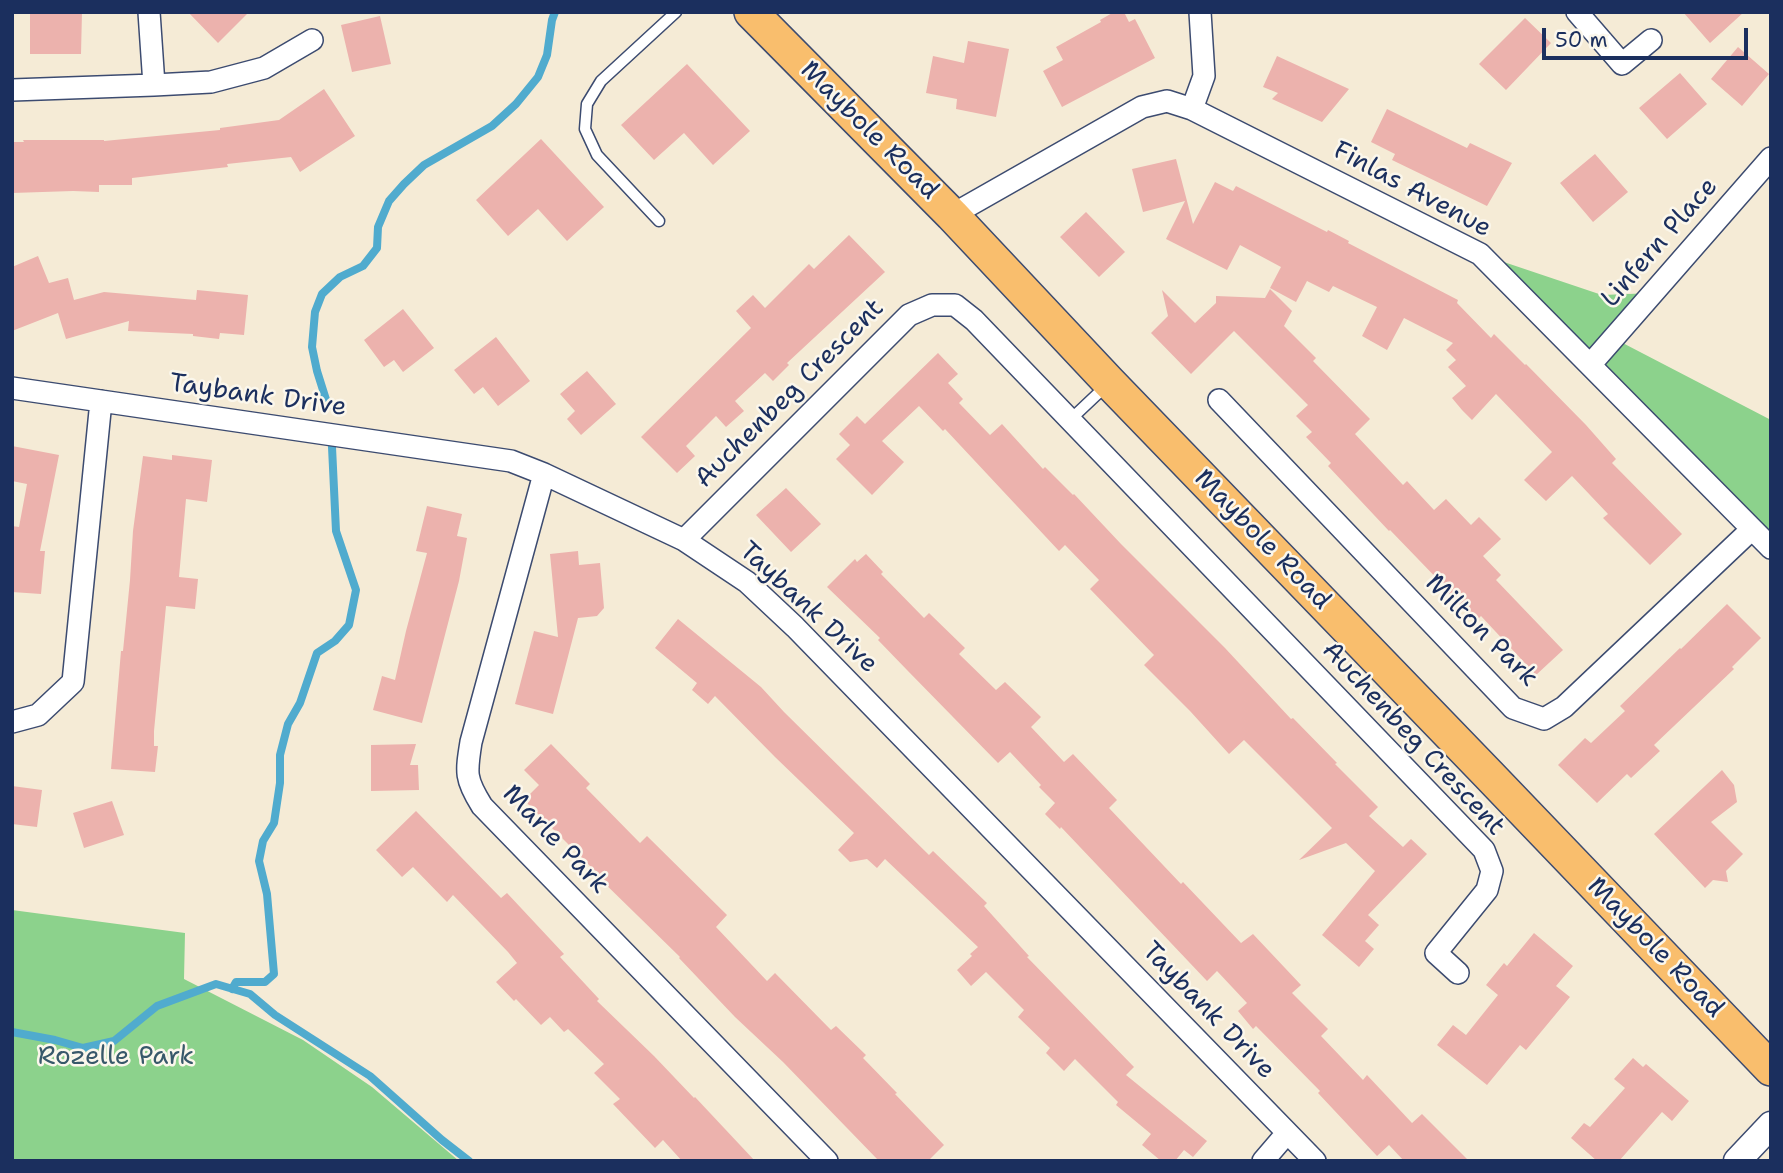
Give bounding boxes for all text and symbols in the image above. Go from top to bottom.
scale bar [1545,14,1752,58]
text: 50 m [1555,26,1608,54]
street label: Maybole Road [793,55,945,207]
street label: Finlas Avenue [1328,135,1496,245]
street label: Linfern Place [1595,172,1725,314]
street label: Auchenbeg Crescent [689,293,891,495]
street label: Taybank Drive [168,368,348,424]
street label: Maybole Road [1187,463,1337,617]
street label: Taybank Drive [732,536,884,680]
street label: Milton Park [1418,568,1544,694]
street label: Auchenbeg Crescent [1315,636,1511,842]
street label: Marle Park [495,779,615,901]
street label: Maybole Road [1580,871,1730,1025]
street label: Taybank Drive [1135,936,1281,1086]
park label: Rozelle Park [38,1041,194,1073]

